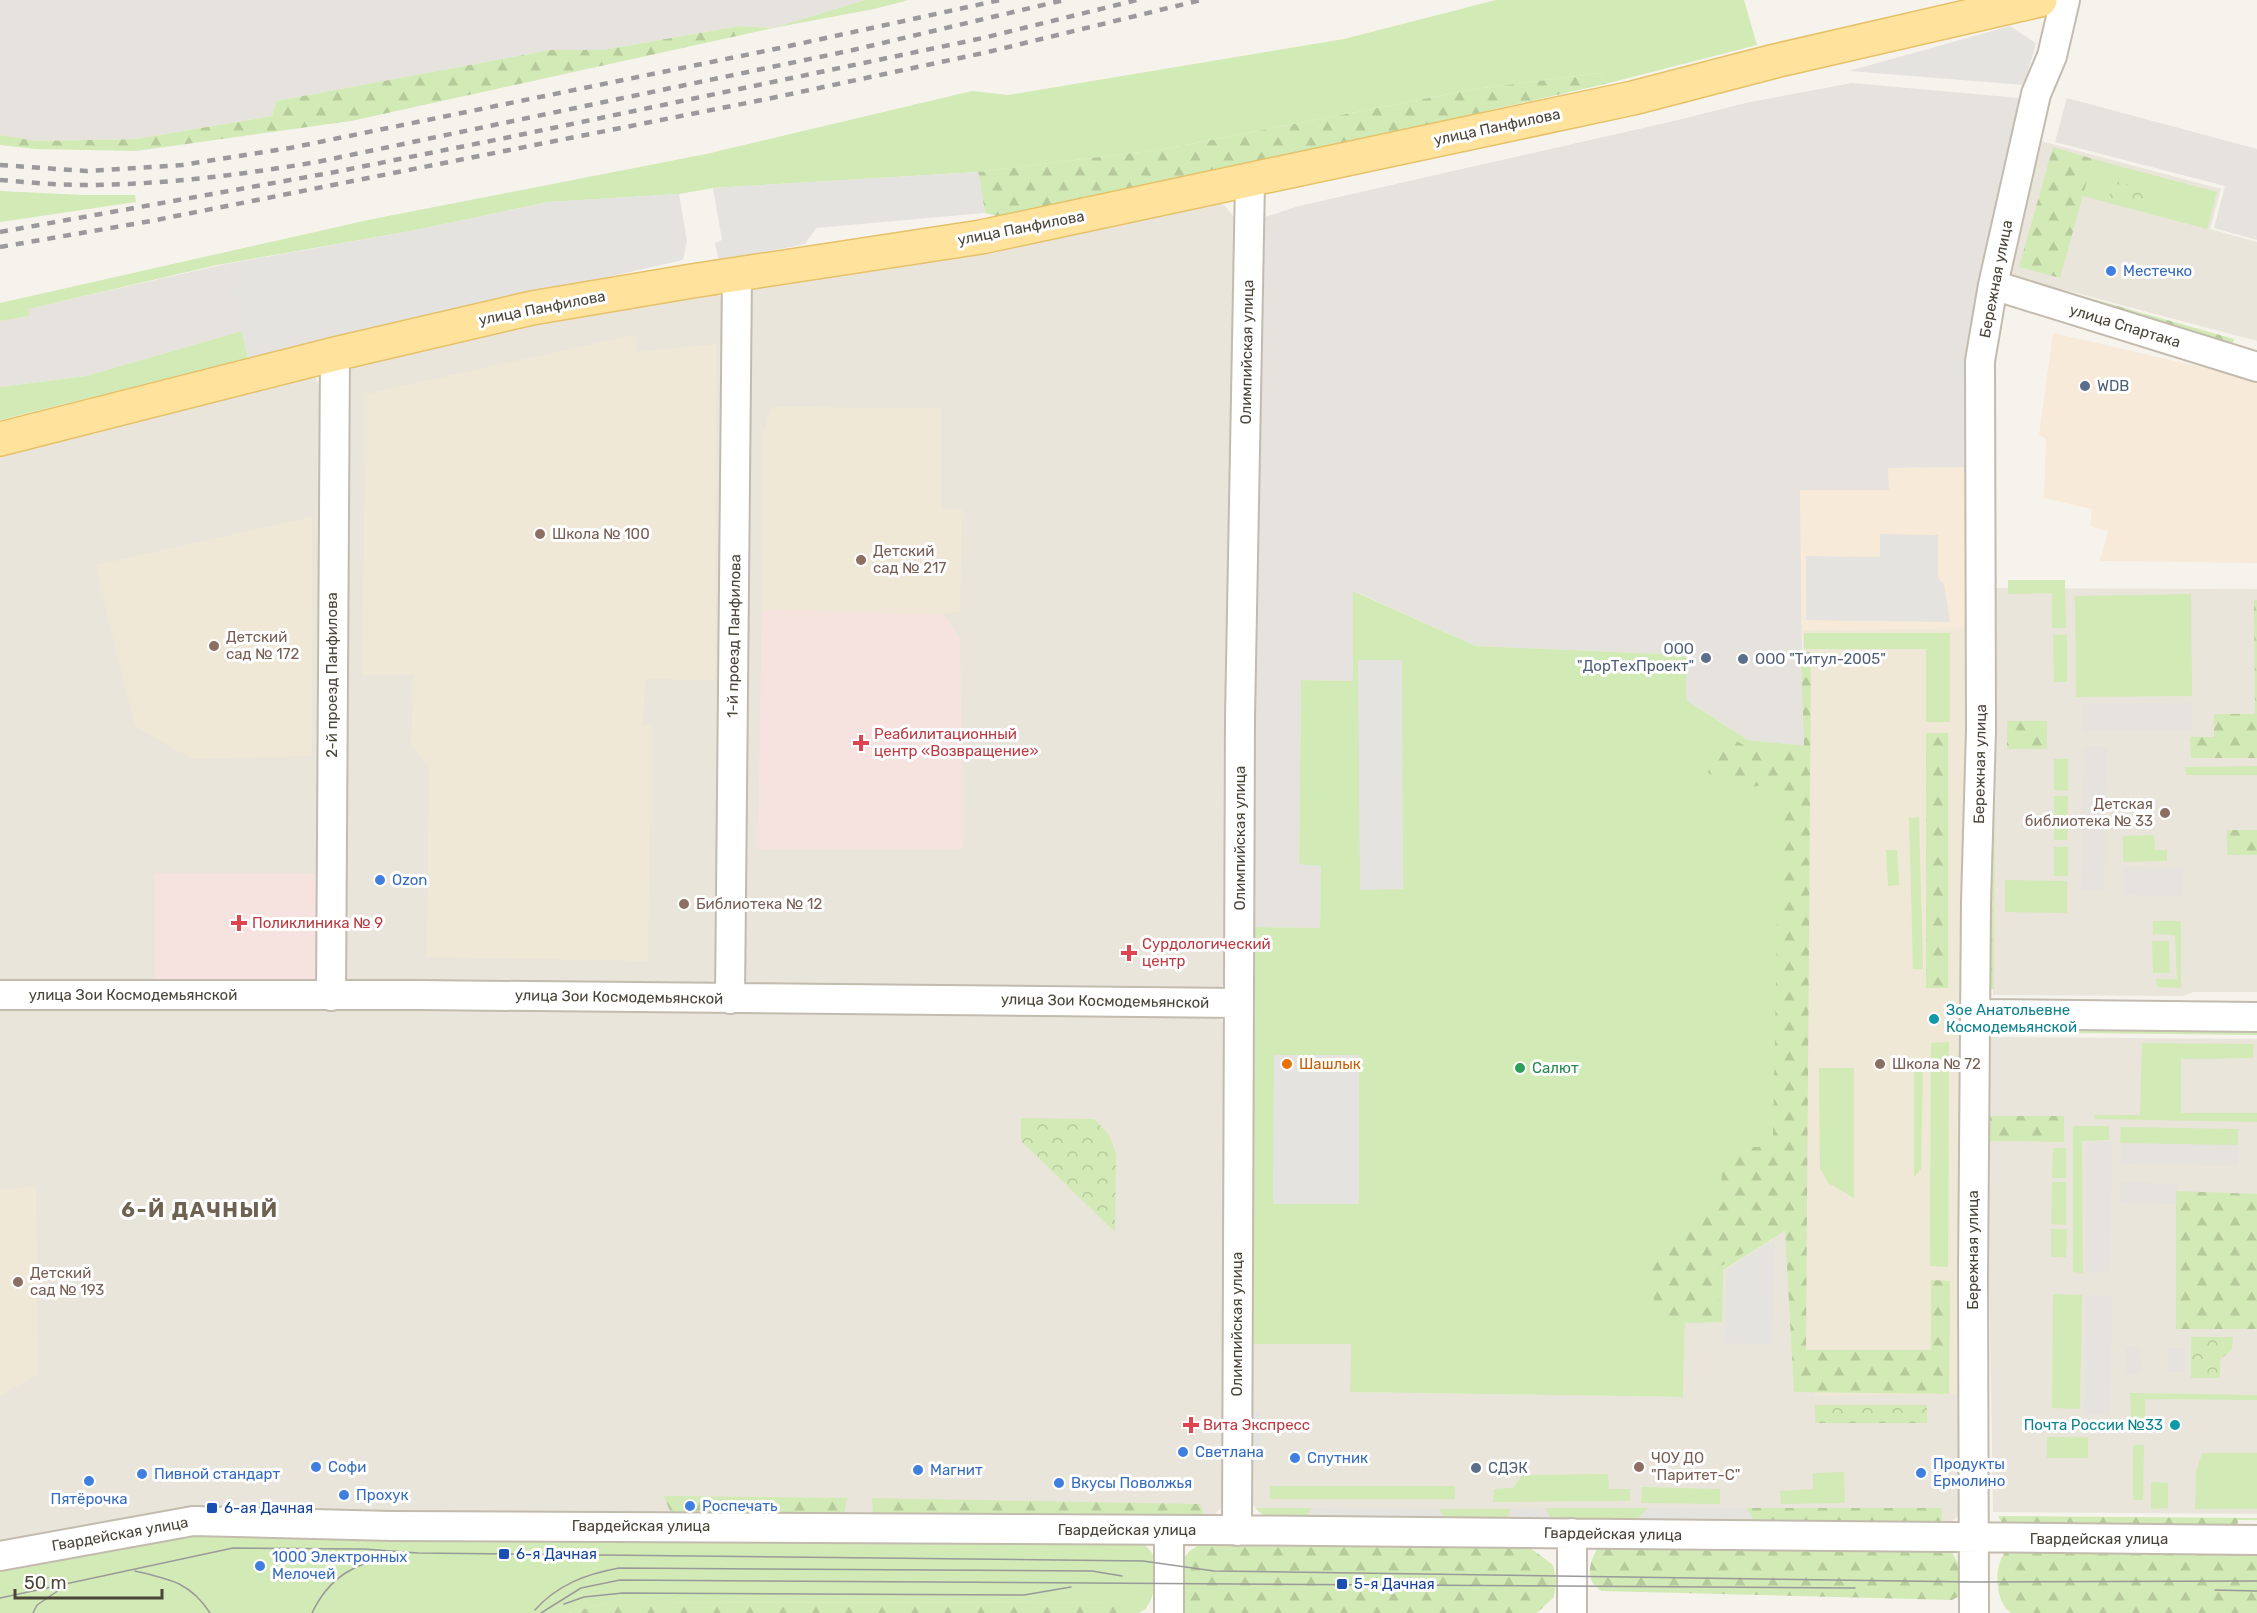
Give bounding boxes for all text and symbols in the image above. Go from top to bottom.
street label: улица Панфилова [1432,105,1562,149]
street label: улица Панфилова [956,207,1086,249]
street label: Бережная улица [1976,219,2016,339]
place label: Местечко [2123,262,2192,280]
marker: Местечко [2104,264,2118,278]
street label: Олимпийская улица [1237,279,1257,425]
street label: улица Панфилова [477,287,607,329]
street label: улица Спартака [2067,301,2183,351]
place label: WDB [2097,377,2129,395]
marker: WDB [2078,379,2092,393]
place label: Школа № 100 [552,525,650,543]
marker: Школа № 100 [533,527,547,541]
place label: Детский сад № 217 [873,542,946,577]
marker: Детский сад № 217 [854,553,868,567]
street label: 1-й проезд Панфилова [724,554,744,718]
street label: 2-й проезд Панфилова [323,592,341,758]
place label: Детский сад № 172 [226,628,299,663]
marker: Детский сад № 172 [207,639,221,653]
place label: ООО "ДорТехПроект" [1577,640,1694,675]
place label: ООО "Титул-2005" [1755,650,1886,668]
marker: ООО "ДорТехПроект" [1699,651,1713,665]
marker: ООО "Титул-2005" [1736,652,1750,666]
street label: Бережная улица [1970,704,1990,824]
place label: Реабилитационный центр «Возвращение» [874,725,1039,760]
marker: Реабилитационный центр «Возвращение» [852,734,870,752]
street label: Олимпийская улица [1231,766,1249,910]
place label: Детская библиотека № 33 [2025,795,2153,830]
marker: Детская библиотека № 33 [2158,806,2172,820]
place label: Ozon [392,871,427,889]
marker: Ozon [373,873,387,887]
place label: Библиотека № 12 [696,895,822,913]
marker: Библиотека № 12 [677,897,691,911]
marker: Поликлиника № 9 [230,914,248,932]
place label: Поликлиника № 9 [252,914,383,932]
place label: Сурдологический центр [1142,935,1271,970]
marker: Сурдологический центр [1120,944,1138,962]
street label: улица Зои Космодемьянской [29,986,237,1004]
street label: улица Зои Космодемьянской [515,986,723,1008]
street label: улица Зои Космодемьянской [1001,990,1209,1012]
place label: Зое Анатольевне Космодемьянской [1946,1001,2077,1036]
marker: Зое Анатольевне Космодемьянской [1927,1012,1941,1026]
place label: Шашлык [1299,1055,1361,1073]
place label: Школа № 72 [1892,1055,1981,1073]
marker: Шашлык [1280,1057,1294,1071]
marker: Школа № 72 [1873,1057,1887,1071]
place label: Салют [1532,1059,1579,1077]
marker: Салют [1513,1061,1527,1075]
street label: Бережная улица [1964,1190,1982,1310]
district label: 6-Й ДАЧНЫЙ [121,1197,279,1222]
street label: Олимпийская улица [1228,1252,1246,1396]
place label: Детский сад № 193 [30,1264,104,1299]
marker: Детский сад № 193 [11,1275,25,1289]
place label: Вита Экспресс [1203,1416,1310,1434]
place label: Почта России №33 [2024,1416,2163,1434]
marker: Вита Экспресс [1184,1418,1198,1432]
marker: Почта России №33 [2168,1418,2182,1432]
place label: Светлана [1195,1443,1264,1461]
marker: Светлана [1176,1445,1190,1459]
place label: Спутник [1307,1449,1368,1467]
place label: ЧОУ ДО "Паритет-С" [1651,1449,1740,1484]
marker: Спутник [1288,1451,1302,1465]
place label: Продукты Ермолино [1933,1455,2005,1490]
place label: Софи [328,1458,367,1476]
place label: СДЭК [1488,1459,1528,1477]
marker: Софи [309,1460,323,1474]
marker: ЧОУ ДО "Паритет-С" [1632,1460,1646,1474]
place label: Магнит [930,1461,983,1479]
marker: СДЭК [1469,1461,1483,1475]
marker: Магнит [911,1463,925,1477]
place label: Пивной стандарт [154,1465,280,1483]
marker: Продукты Ермолино [1914,1466,1928,1480]
marker: Пивной стандарт [135,1467,149,1481]
marker: Пятёрочка [82,1474,96,1488]
place label: Вкусы Поволжья [1071,1474,1192,1492]
marker: Вкусы Поволжья [1052,1476,1066,1490]
place label: Прохук [356,1486,409,1504]
marker: Прохук [337,1488,351,1502]
place label: Пятёрочка [50,1490,128,1508]
place label: Роспечать [702,1497,778,1515]
place label: 6-ая Дачная [224,1499,313,1517]
marker: Роспечать [683,1499,697,1513]
marker: 6-ая Дачная [205,1501,219,1515]
street label: Гвардейская улица [50,1513,190,1555]
street label: Гвардейская улица [572,1517,710,1535]
street label: Гвардейская улица [1058,1521,1196,1539]
street label: Гвардейская улица [1544,1524,1682,1544]
street label: Гвардейская улица [2030,1530,2168,1548]
place label: 6-я Дачная [516,1545,597,1563]
marker: 6-я Дачная [497,1547,511,1561]
place label: 1000 Электронных Мелочей [272,1548,407,1583]
marker: 1000 Электронных Мелочей [253,1559,267,1573]
scale bar [15,1562,162,1600]
text: 50 m [24,1572,67,1594]
place label: 5-я Дачная [1354,1575,1435,1593]
marker: 5-я Дачная [1335,1577,1349,1591]

